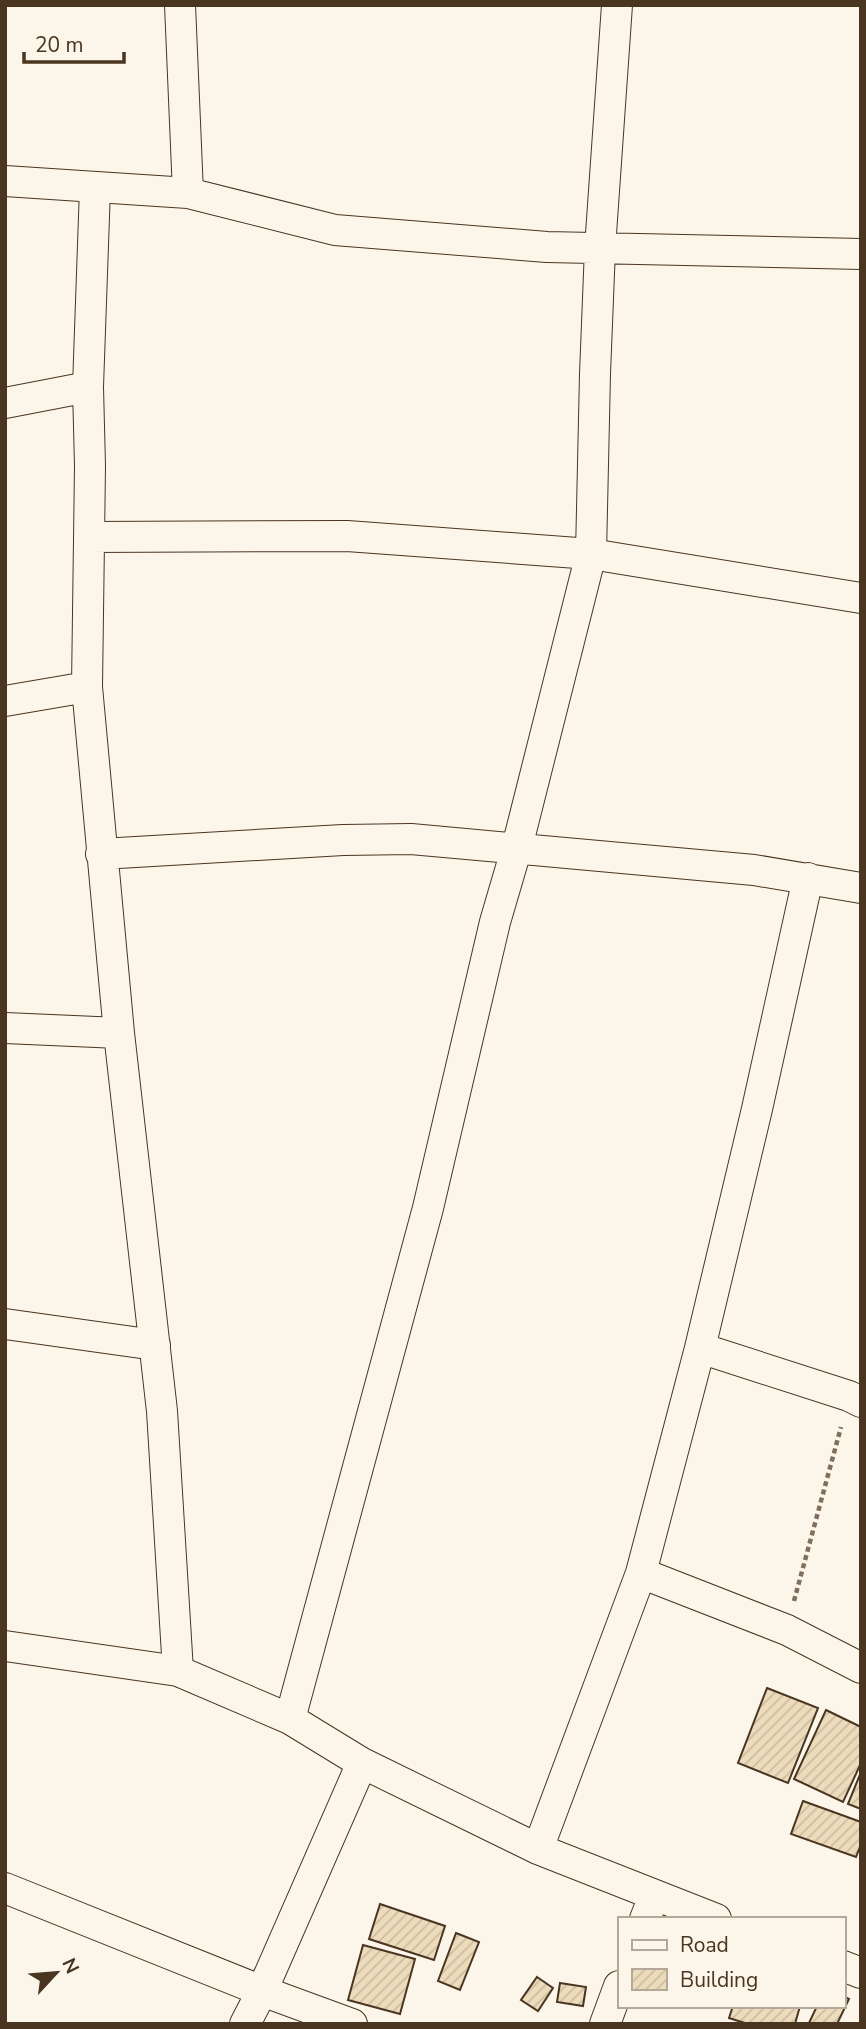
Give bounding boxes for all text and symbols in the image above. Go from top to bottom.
scale bar [24,21,124,65]
text: 20 m [35,31,84,59]
legend [618,1917,845,2008]
text: Road [680,1931,729,1959]
north arrow [21,1938,91,2008]
text: N [56,1954,85,1978]
text: Building [680,1966,758,1994]

